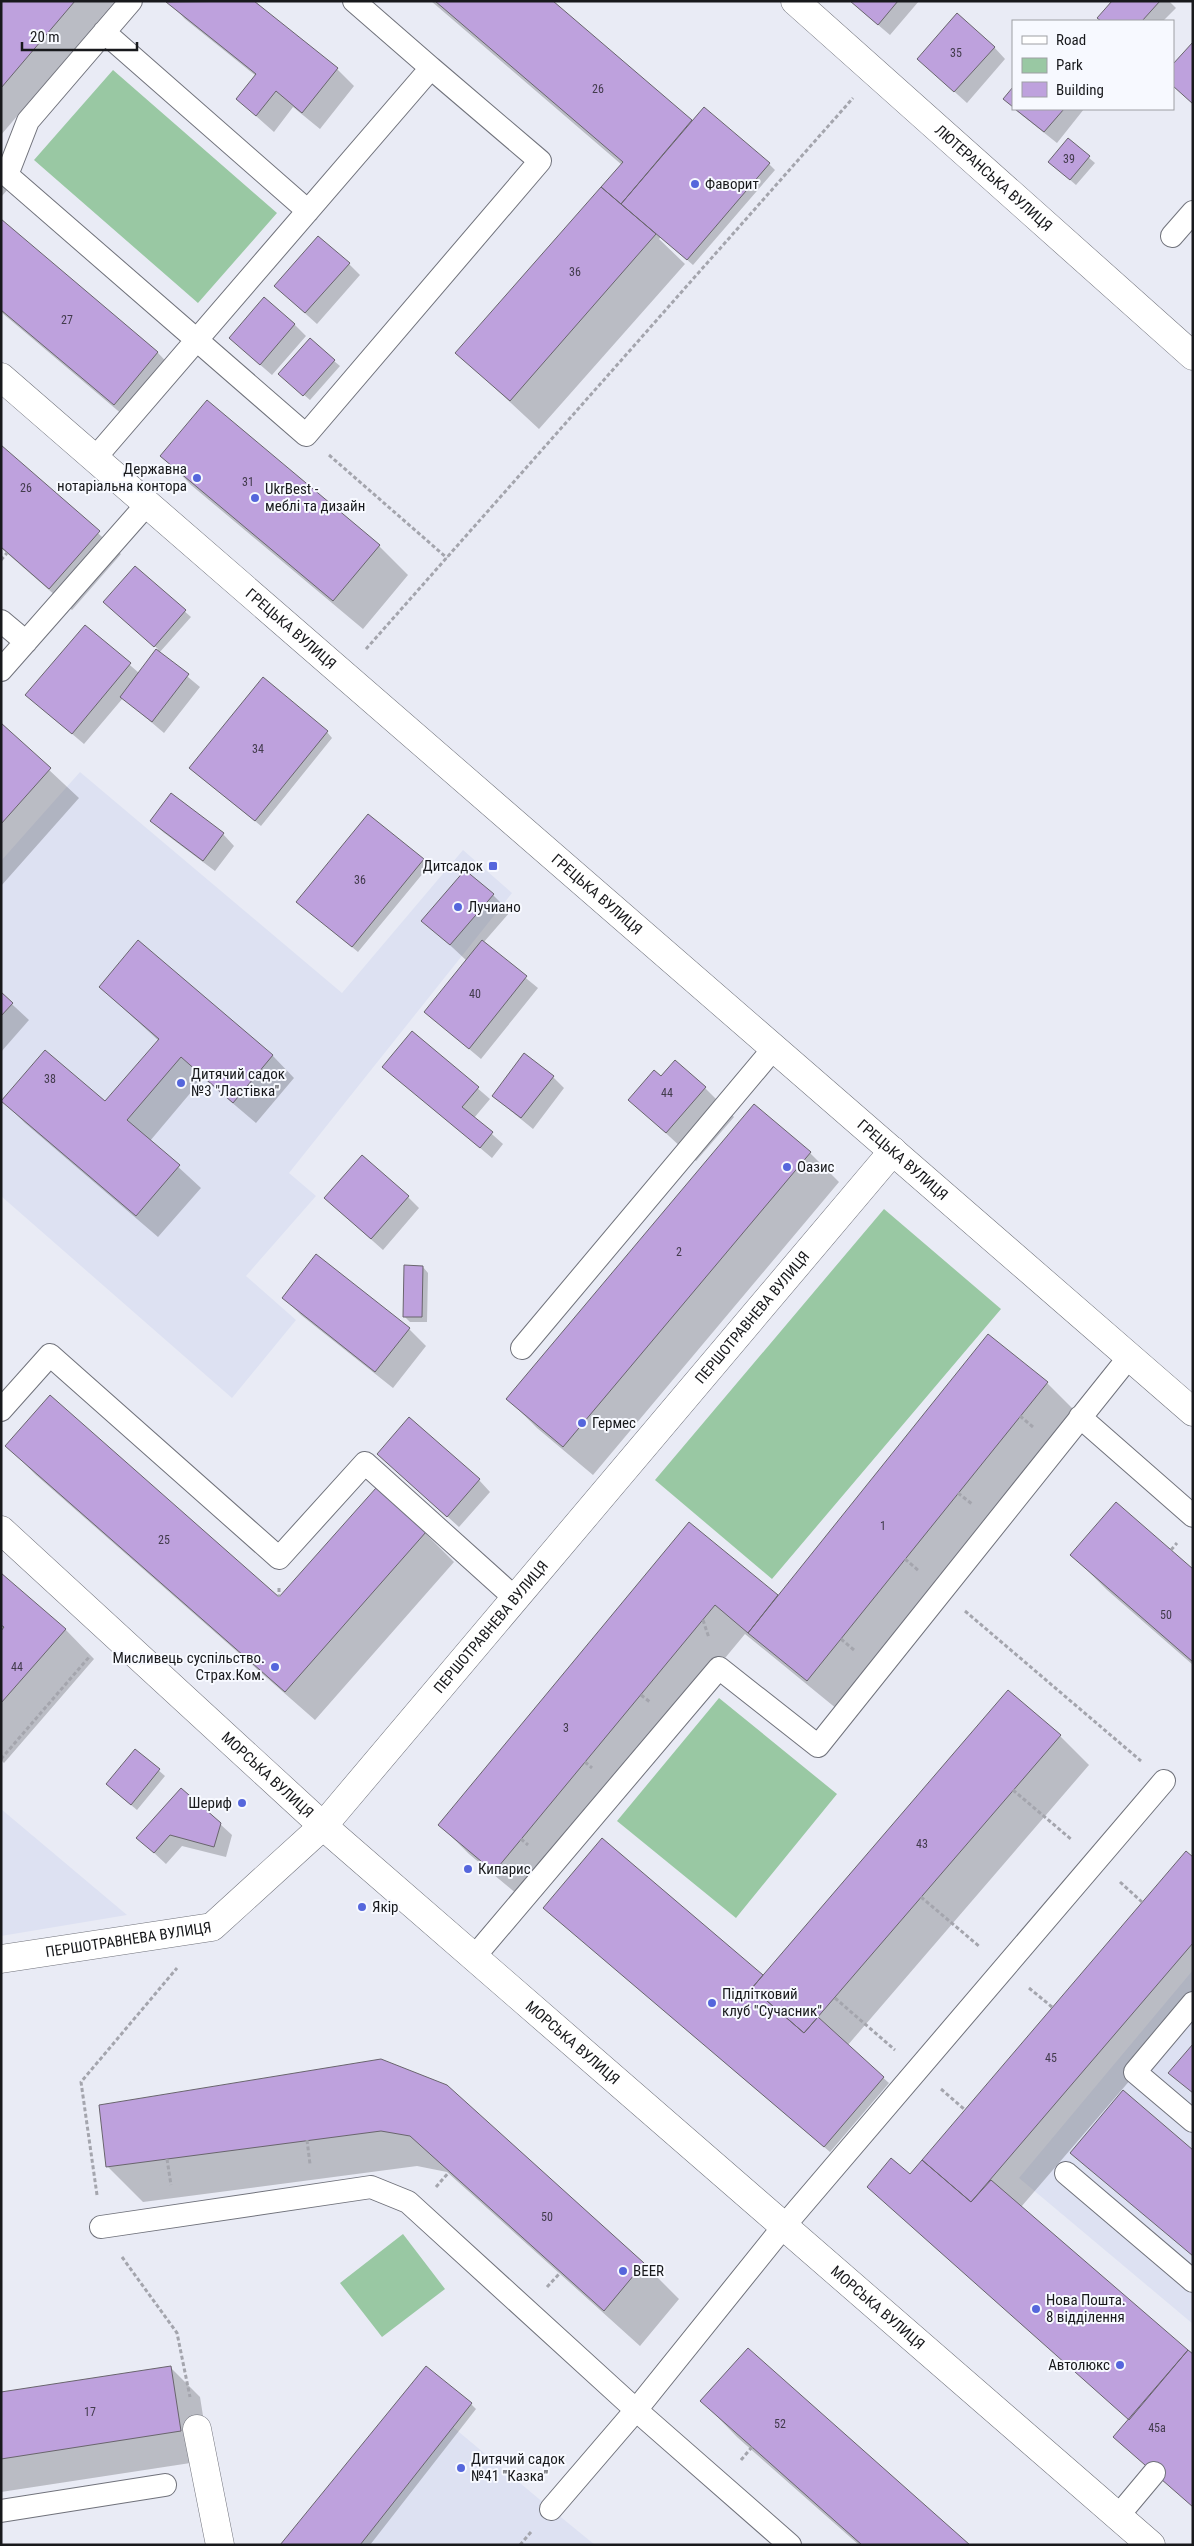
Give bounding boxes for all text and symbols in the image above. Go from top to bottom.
scale bar [22,20,138,52]
legend [1012,20,1174,110]
text: 20 m [30,28,60,46]
text: Road [1056,31,1086,49]
house number: 35 [950,46,962,60]
text: Park [1056,56,1083,74]
text: Building [1056,81,1104,99]
house number: 26 [592,82,604,96]
street label: ЛЮТЕРАНСЬКА ВУЛИЦЯ [931,121,1056,235]
house number: 39 [1063,152,1075,166]
place label: Фаворит [705,175,759,193]
marker: Фаворит [689,178,701,190]
house number: 36 [569,265,581,279]
house number: 27 [61,313,73,327]
place label: Державна нотаріальна контора [57,460,187,495]
marker: Державна нотаріальна контора [191,472,203,484]
house number: 31 [242,475,254,489]
place label: UkrBest - меблі та дизайн [265,480,365,515]
house number: 26 [20,481,32,495]
marker: UkrBest - меблі та дизайн [249,492,261,504]
street label: ГРЕЦЬКА ВУЛИЦЯ [242,585,340,673]
house number: 34 [252,742,264,756]
street label: ГРЕЦЬКА ВУЛИЦЯ [548,850,646,938]
place label: Дитсадок [423,857,483,875]
marker: Дитсадок [487,860,499,872]
house number: 36 [354,873,366,887]
place label: Лучиано [468,898,521,916]
marker: Лучиано [452,901,464,913]
house number: 40 [469,987,481,1001]
place label: Дитячий садок №3 "Ластівка" [191,1065,285,1100]
house number: 38 [44,1072,56,1086]
marker: Дитячий садок №3 "Ластівка" [175,1077,187,1089]
house number: 44 [661,1086,673,1100]
street label: ГРЕЦЬКА ВУЛИЦЯ [854,1116,952,1204]
place label: Оазис [797,1158,835,1176]
marker: Оазис [781,1161,793,1173]
house number: 2 [676,1245,682,1259]
street label: ПЕРШОТРАВНЕВА ВУЛИЦЯ [691,1248,813,1387]
place label: Гермес [592,1414,636,1432]
marker: Гермес [576,1417,588,1429]
house number: 1 [880,1519,886,1533]
house number: 25 [158,1533,170,1547]
street label: ПЕРШОТРАВНЕВА ВУЛИЦЯ [430,1557,552,1697]
house number: 50 [1160,1608,1172,1622]
place label: Мисливець суспільство. Страх.Ком. [112,1649,265,1684]
house number: 44 [11,1660,23,1674]
marker: Мисливець суспільство. Страх.Ком. [269,1661,281,1673]
house number: 3 [563,1721,569,1735]
street label: МОРСЬКА ВУЛИЦЯ [218,1728,317,1822]
place label: Шериф [188,1794,232,1812]
marker: Шериф [236,1797,248,1809]
house number: 43 [916,1837,928,1851]
place label: Кипарис [478,1860,531,1878]
marker: Кипарис [462,1863,474,1875]
place label: Якір [372,1898,398,1916]
marker: Якір [356,1901,368,1913]
street label: ПЕРШОТРАВНЕВА ВУЛИЦЯ [44,1918,213,1961]
place label: Підлітковий клуб "Сучасник" [722,1985,822,2020]
street label: МОРСЬКА ВУЛИЦЯ [522,1997,623,2088]
marker: Підлітковий клуб "Сучасник" [706,1997,718,2009]
house number: 45 [1045,2051,1057,2065]
house number: 50 [541,2210,553,2224]
place label: BEER [633,2262,664,2280]
street label: МОРСЬКА ВУЛИЦЯ [827,2262,928,2353]
marker: BEER [617,2265,629,2277]
place label: Нова Пошта. 8 відділення [1046,2291,1126,2326]
marker: Нова Пошта. 8 відділення [1030,2303,1042,2315]
place label: Автолюкс [1048,2356,1110,2374]
marker: Автолюкс [1114,2359,1126,2371]
house number: 17 [84,2405,96,2419]
house number: 52 [774,2417,786,2431]
house number: 45а [1148,2421,1166,2435]
place label: Дитячий садок №41 "Казка" [471,2450,565,2485]
marker: Дитячий садок №41 "Казка" [455,2462,467,2474]

